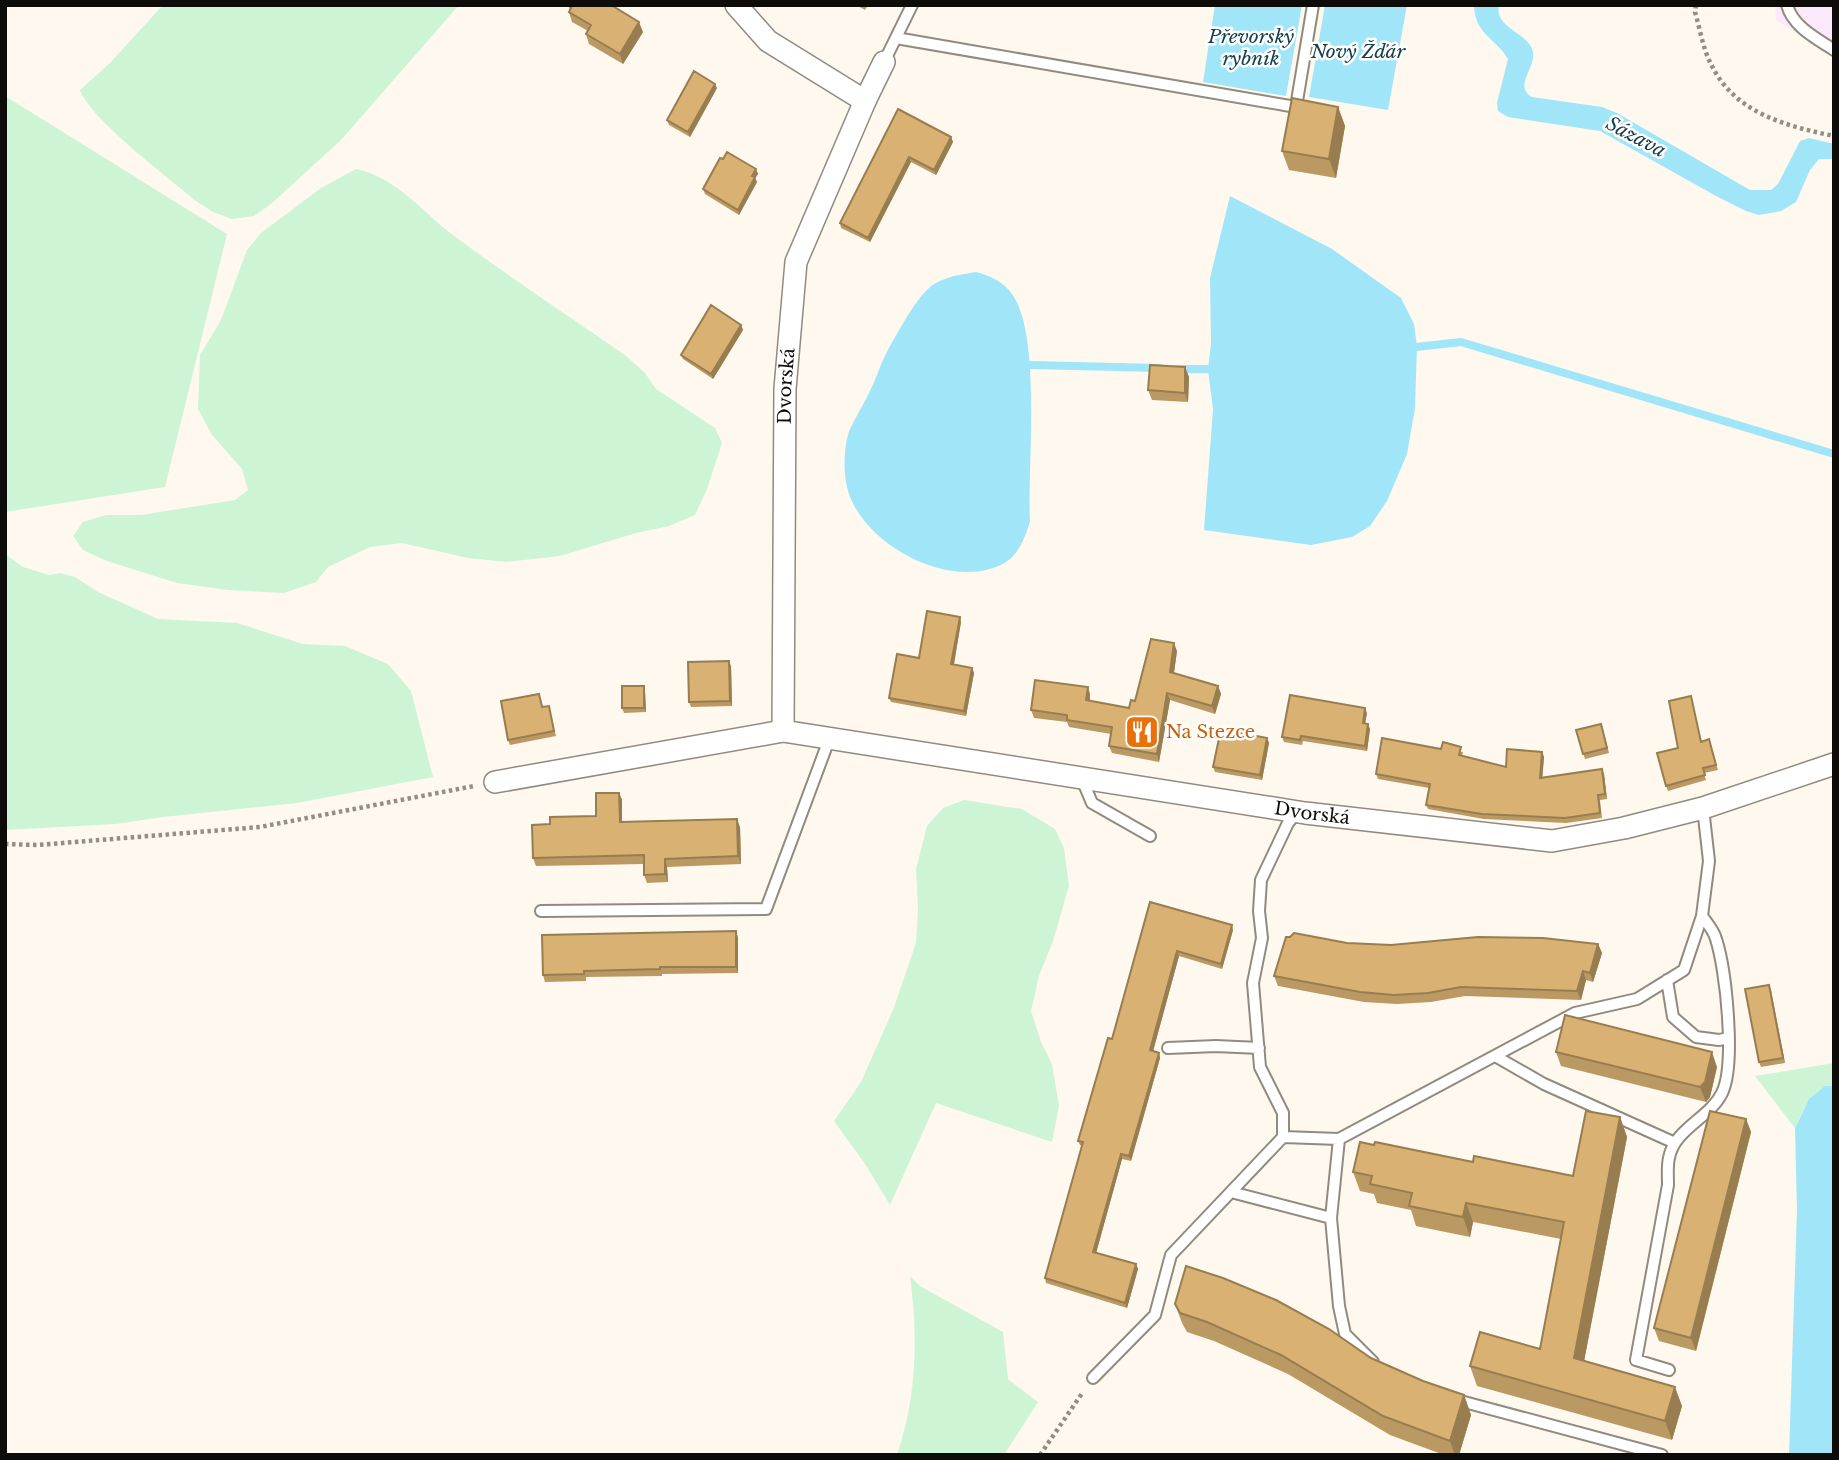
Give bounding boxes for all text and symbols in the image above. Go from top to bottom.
water label: Převorský rybník [1207,25,1294,70]
water label: Nový Žďár [1310,40,1407,63]
water label: Sázava [1602,112,1670,162]
street label: Dvorská [774,347,800,424]
restaurant icon: Na Stezce [1123,713,1161,751]
place label: Na Stezce [1166,721,1255,743]
street label: Dvorská [1273,797,1351,829]

